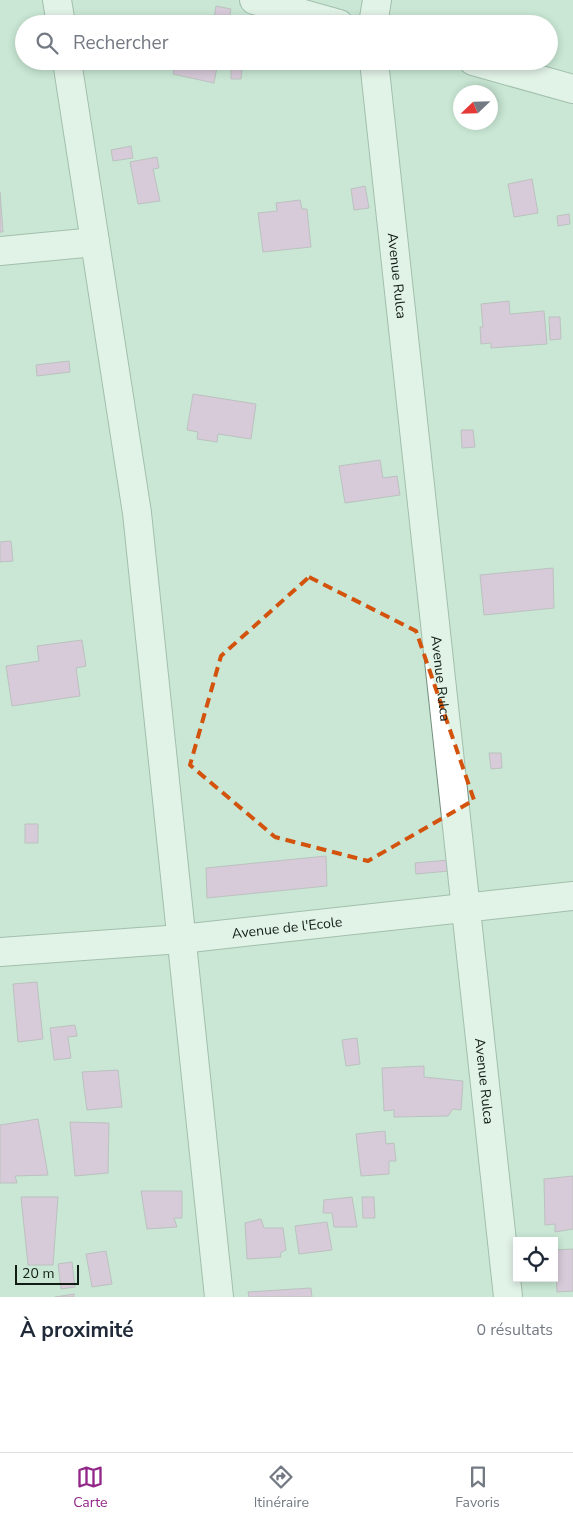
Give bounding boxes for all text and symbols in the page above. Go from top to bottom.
search box [15,15,558,70]
icon: search [33,29,61,57]
text: Rechercher [73,30,168,56]
north arrow [453,85,498,130]
street label: Avenue Rulca [383,232,411,320]
street label: Avenue Rulca [426,634,455,722]
street label: Avenue de l'Ecole [231,912,343,943]
street label: Avenue Rulca [470,1037,498,1125]
map controls [513,1237,558,1282]
button: locate [513,1237,558,1282]
scale bar [15,1262,79,1285]
text: 20 m [22,1264,54,1283]
text: À proximité [20,1316,134,1344]
text: 0 résultats [477,1319,553,1341]
tab: Carte [73,1463,107,1512]
tab: Itinéraire [254,1463,309,1512]
tab: Favoris [455,1463,500,1512]

